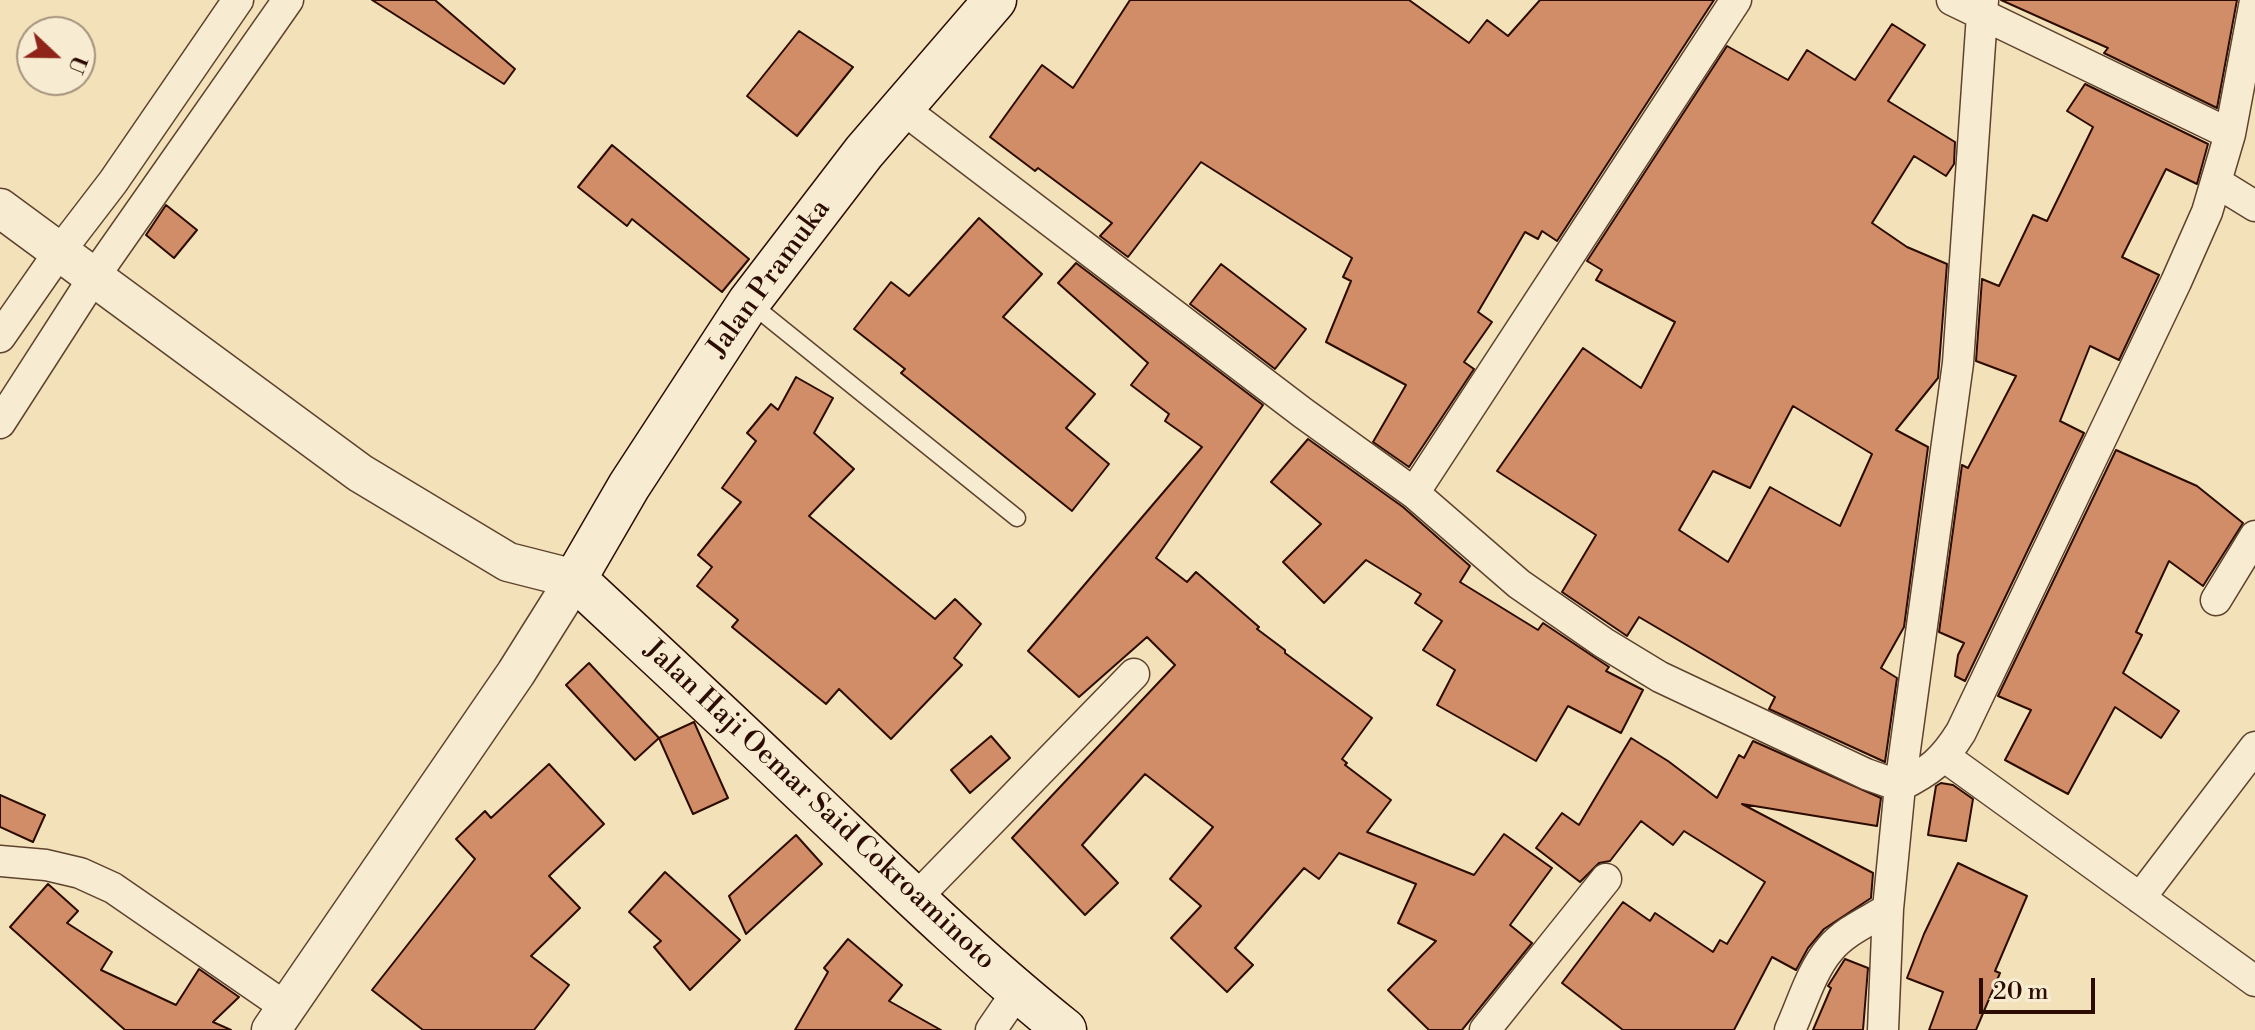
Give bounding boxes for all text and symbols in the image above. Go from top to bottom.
north arrow [16,16,96,96]
text: U [61,51,93,77]
street label: Jalan Pramuka [702,194,838,364]
street label: Jalan Haji Oemar Said Cokroaminoto [636,634,1002,978]
scale bar [1983,962,2099,1012]
text: 20 m [1993,977,2049,1007]

